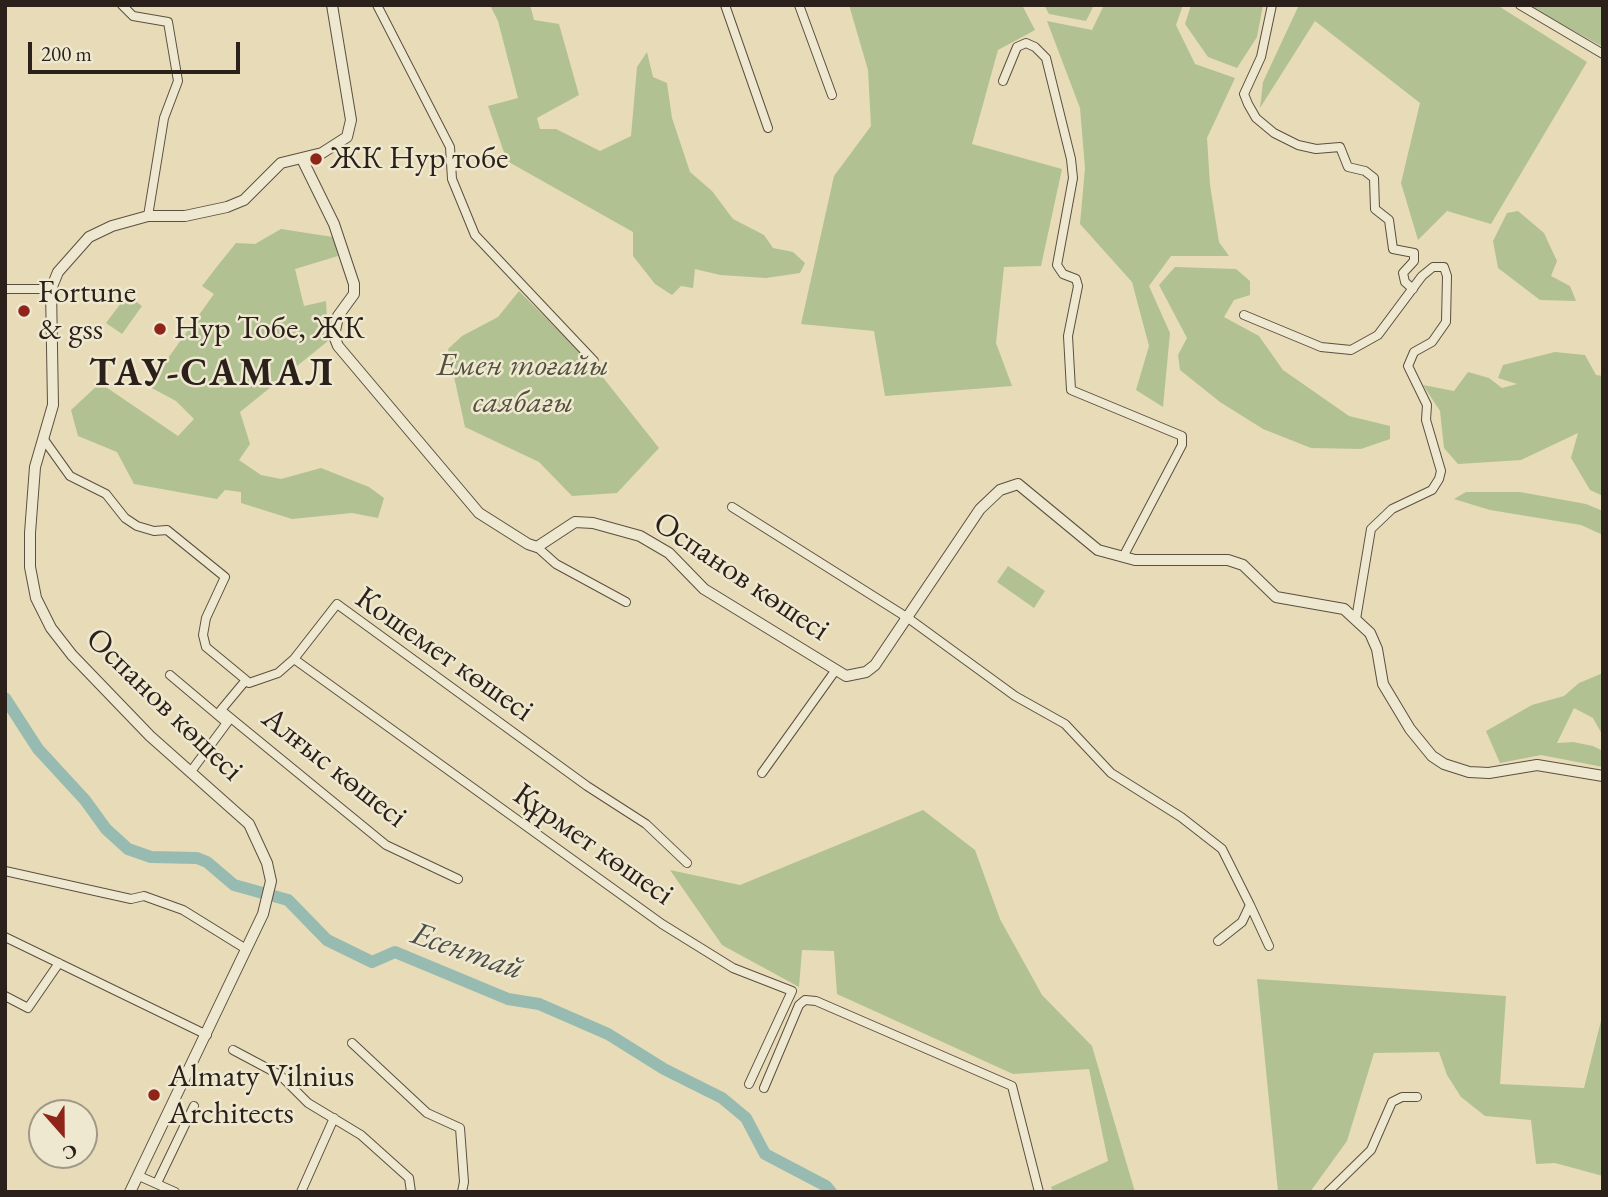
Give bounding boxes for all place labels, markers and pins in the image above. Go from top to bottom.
place label: ЖК Нур тобе [330,140,508,178]
marker: ЖК Нур тобе [308,151,324,167]
place label: Fortune & gss [38,274,136,349]
marker: Fortune & gss [16,303,32,319]
place label: Нур Тобе, ЖК [174,310,365,348]
marker: Нур Тобе, ЖК [152,321,168,337]
place label: Almaty Vilnius Architects [168,1058,354,1133]
marker: Almaty Vilnius Architects [146,1087,162,1103]

